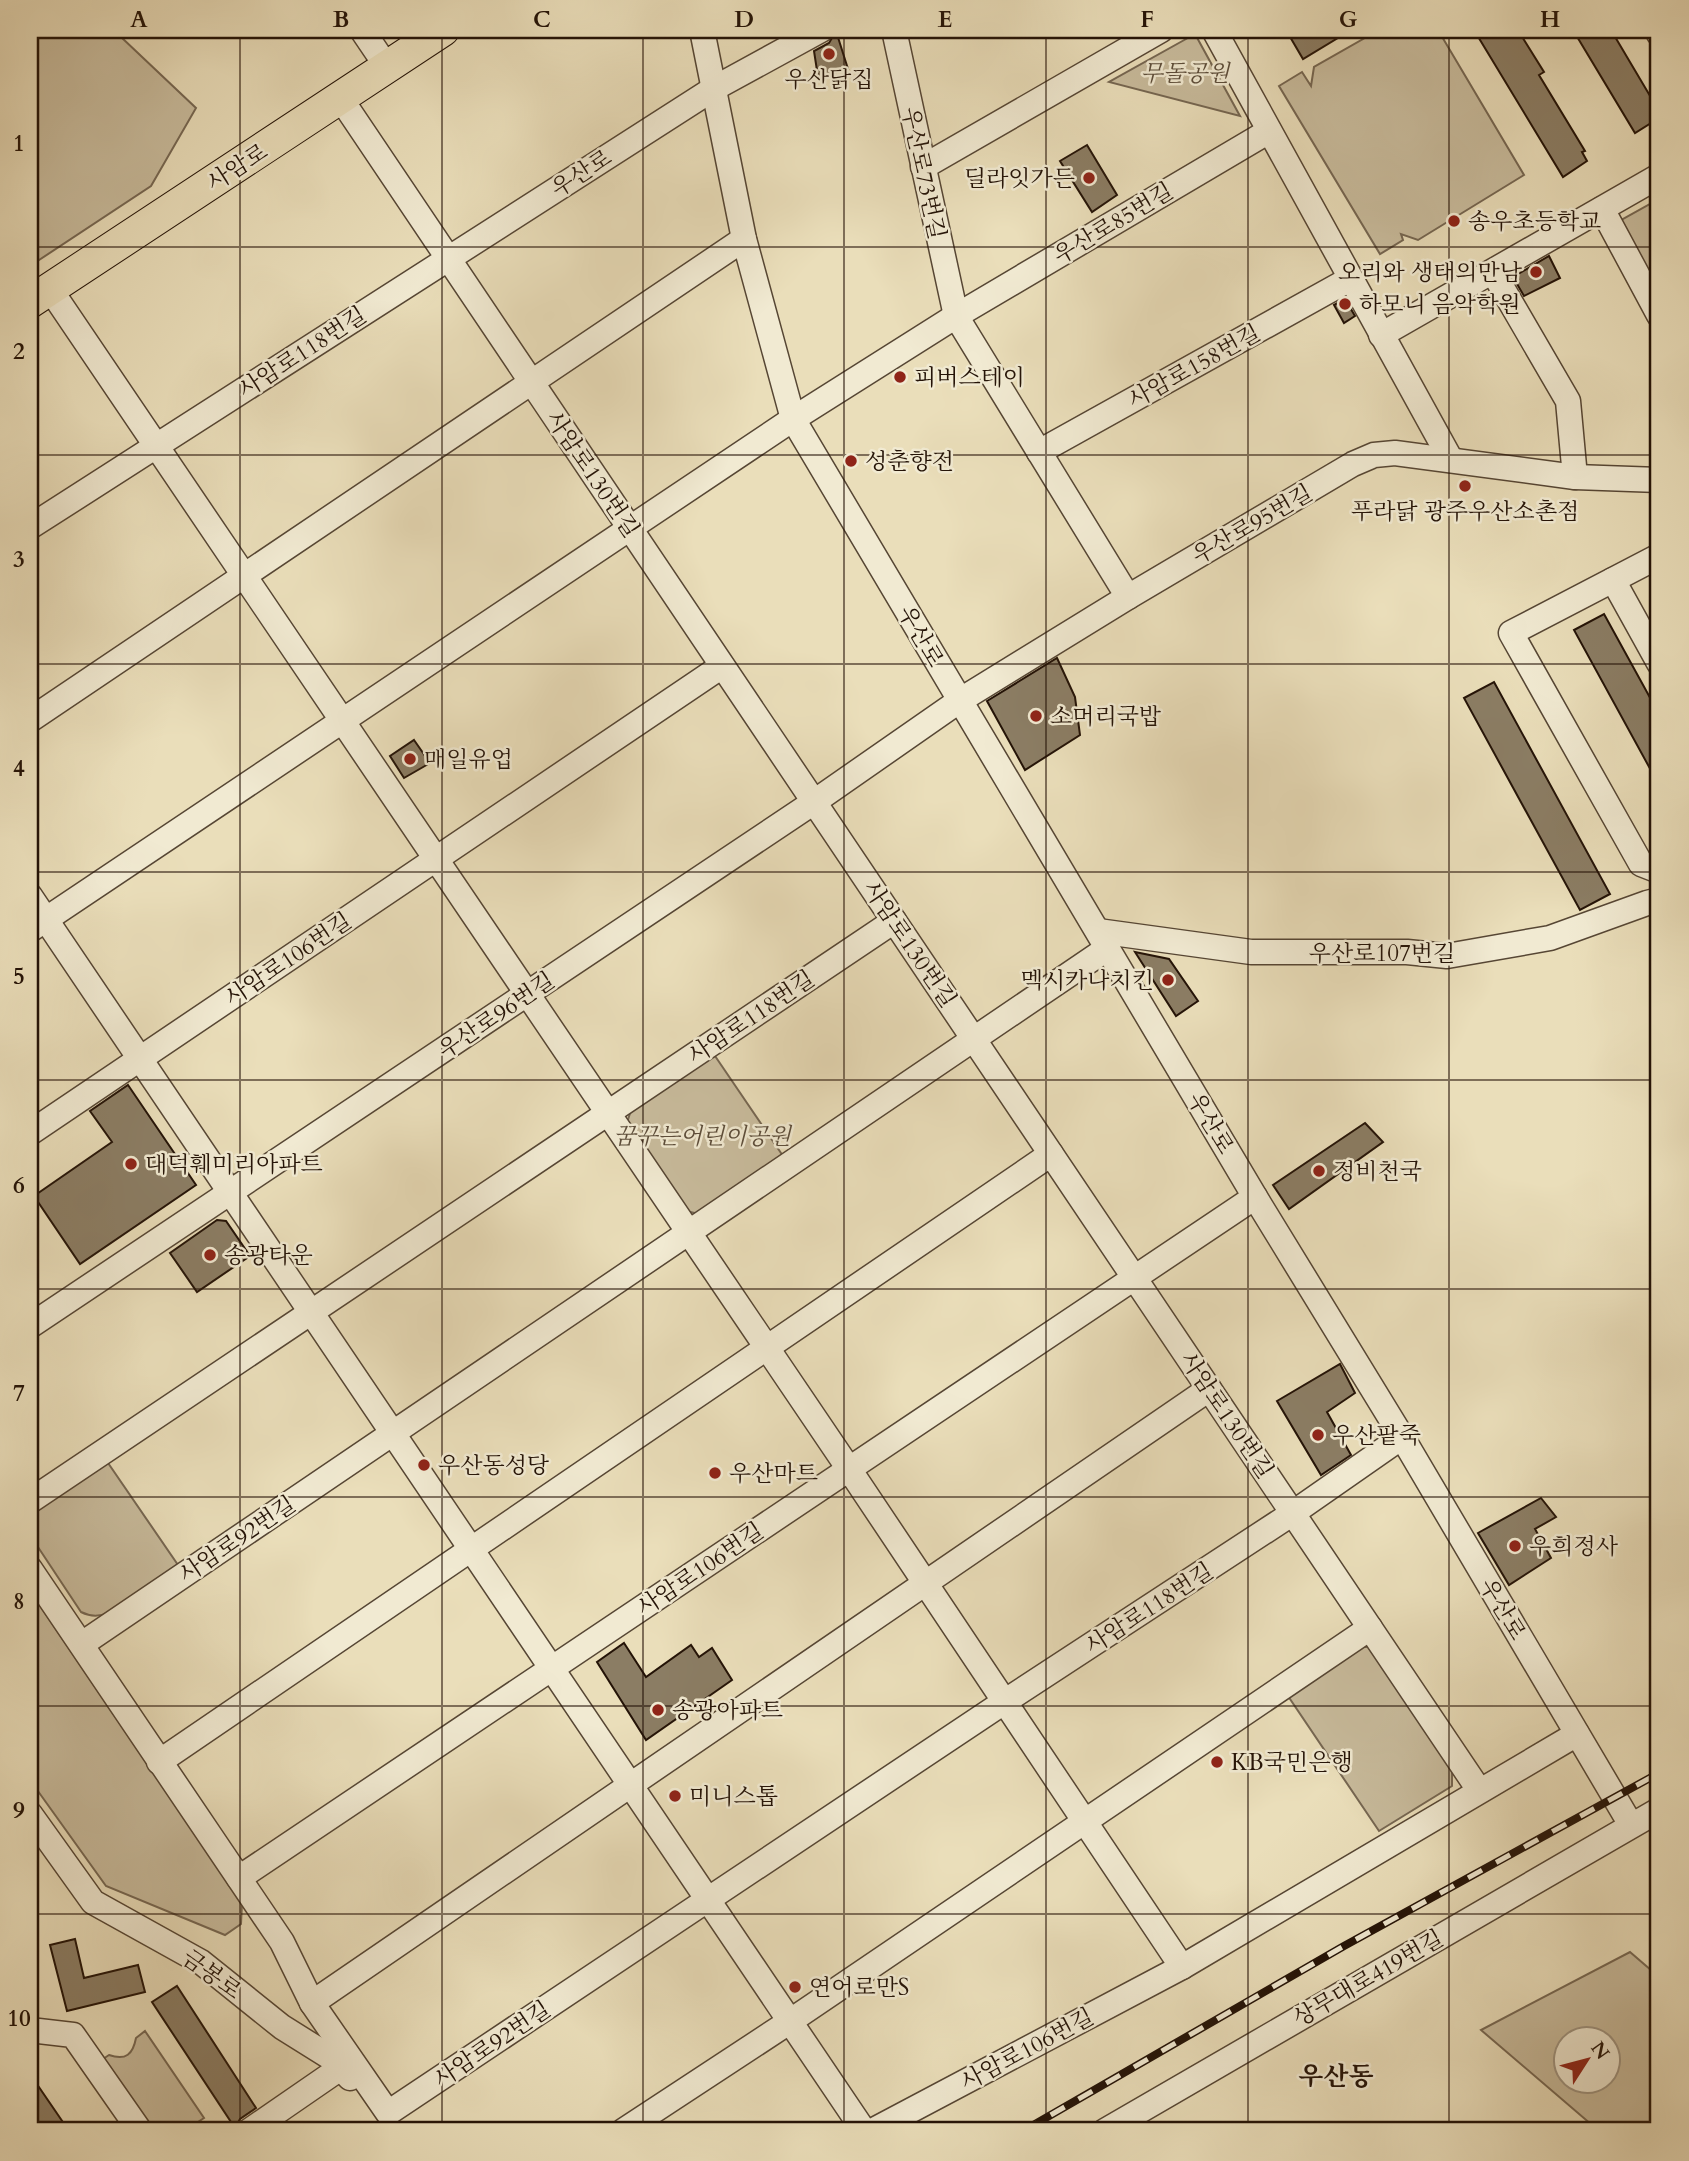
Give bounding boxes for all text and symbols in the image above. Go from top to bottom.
text: A [130,4,148,35]
text: B [333,4,349,35]
text: C [533,4,551,35]
text: D [734,4,754,35]
text: E [938,4,952,35]
text: F [1140,4,1154,35]
text: G [1339,4,1358,35]
text: H [1540,4,1560,35]
marker: 우산닭집 [821,46,837,62]
park label: 무돌공원 [1141,58,1231,89]
place label: 우산닭집 [785,64,873,95]
street label: 우산로73번길 [894,104,953,242]
text: 1 [13,128,25,159]
street label: 사암로 [201,136,274,199]
street label: 우산로 [545,142,618,205]
place label: 딜라잇가든 [964,163,1075,194]
marker: 딜라잇가든 [1081,170,1097,186]
street label: 우산로85번길 [1048,175,1179,271]
place label: 송우초등학교 [1468,206,1601,237]
marker: 송우초등학교 [1446,213,1462,229]
place label: 오리와 생태의만남 [1338,257,1523,288]
marker: 오리와 생태의만남 [1528,264,1544,280]
place label: 하모니 음악학원 [1359,289,1521,320]
marker: 하모니 음악학원 [1337,296,1353,312]
street label: 사암로118번길 [232,300,372,405]
street label: 사암로158번길 [1123,317,1266,415]
text: 2 [13,336,25,367]
place label: 피버스테이 [914,362,1025,393]
marker: 피버스테이 [892,369,908,385]
street label: 사암로130번길 [539,405,646,544]
place label: 성춘향전 [865,446,954,477]
marker: 성춘향전 [843,453,859,469]
street label: 우산로95번길 [1186,477,1318,572]
marker: 푸라닭 광주우산소촌점 [1457,478,1473,494]
place label: 푸라닭 광주우산소촌점 [1351,496,1579,527]
text: 3 [13,544,25,575]
street label: 우산로 [890,600,951,673]
place label: 소머리국밥 [1050,701,1162,732]
marker: 소머리국밥 [1028,708,1044,724]
place label: 매일유업 [424,744,513,775]
marker: 매일유업 [402,751,418,767]
text: 4 [13,753,25,784]
street label: 사암로130번길 [856,875,963,1014]
street label: 사암로106번길 [219,906,358,1013]
street label: 우산로107번길 [1309,938,1455,969]
text: 5 [13,961,25,992]
street label: 사암로118번길 [682,964,821,1071]
street label: 우산로96번길 [432,965,561,1066]
place label: 멕시카나치킨 [1021,965,1154,996]
marker: 멕시카나치킨 [1160,972,1176,988]
street label: 우산로 [1180,1087,1241,1160]
park label: 꿈꾸는어린이공원 [613,1121,793,1152]
place label: 대덕훼미리아파트 [145,1149,323,1180]
marker: 대덕훼미리아파트 [123,1156,139,1172]
place label: 정비천국 [1333,1156,1422,1187]
marker: 정비천국 [1311,1163,1327,1179]
text: 6 [13,1170,25,1201]
place label: 송광타운 [224,1240,313,1271]
marker: 송광타운 [202,1247,218,1263]
street label: 사암로130번길 [1173,1346,1280,1485]
text: 7 [13,1378,25,1409]
place label: 우산팥죽 [1332,1420,1421,1451]
marker: 우산팥죽 [1310,1427,1326,1443]
place label: 우산동성당 [438,1450,550,1481]
marker: 우산동성당 [416,1457,432,1473]
place label: 우산마트 [729,1458,818,1489]
marker: 우산마트 [707,1465,723,1481]
street label: 사암로92번길 [173,1489,302,1590]
street label: 사암로106번길 [631,1516,770,1623]
place label: 우희정사 [1529,1531,1619,1562]
marker: 우희정사 [1507,1538,1523,1554]
street label: 사암로118번길 [1079,1556,1219,1661]
street label: 우산로 [1472,1573,1533,1646]
text: 8 [13,1586,25,1617]
place label: 송광아파트 [672,1695,783,1726]
marker: 송광아파트 [650,1702,666,1718]
place label: KB국민은행 [1231,1747,1353,1778]
marker: KB국민은행 [1209,1754,1225,1770]
place label: 미니스톱 [689,1781,778,1812]
marker: 미니스톱 [667,1788,683,1804]
text: 9 [13,1795,25,1826]
street label: 상무대로419번길 [1287,1923,1449,2034]
street label: 금봉로 [176,1942,248,2007]
place label: 연어로만S [809,1972,909,2003]
marker: 연어로만S [787,1979,803,1995]
street label: 사암로92번길 [428,1994,557,2095]
street label: 사암로106번길 [955,2001,1099,2098]
text: 10 [7,2003,31,2034]
north arrow [1552,2024,1622,2094]
text: N [1585,2036,1616,2065]
district label: 우산동 [1298,2059,1374,2094]

